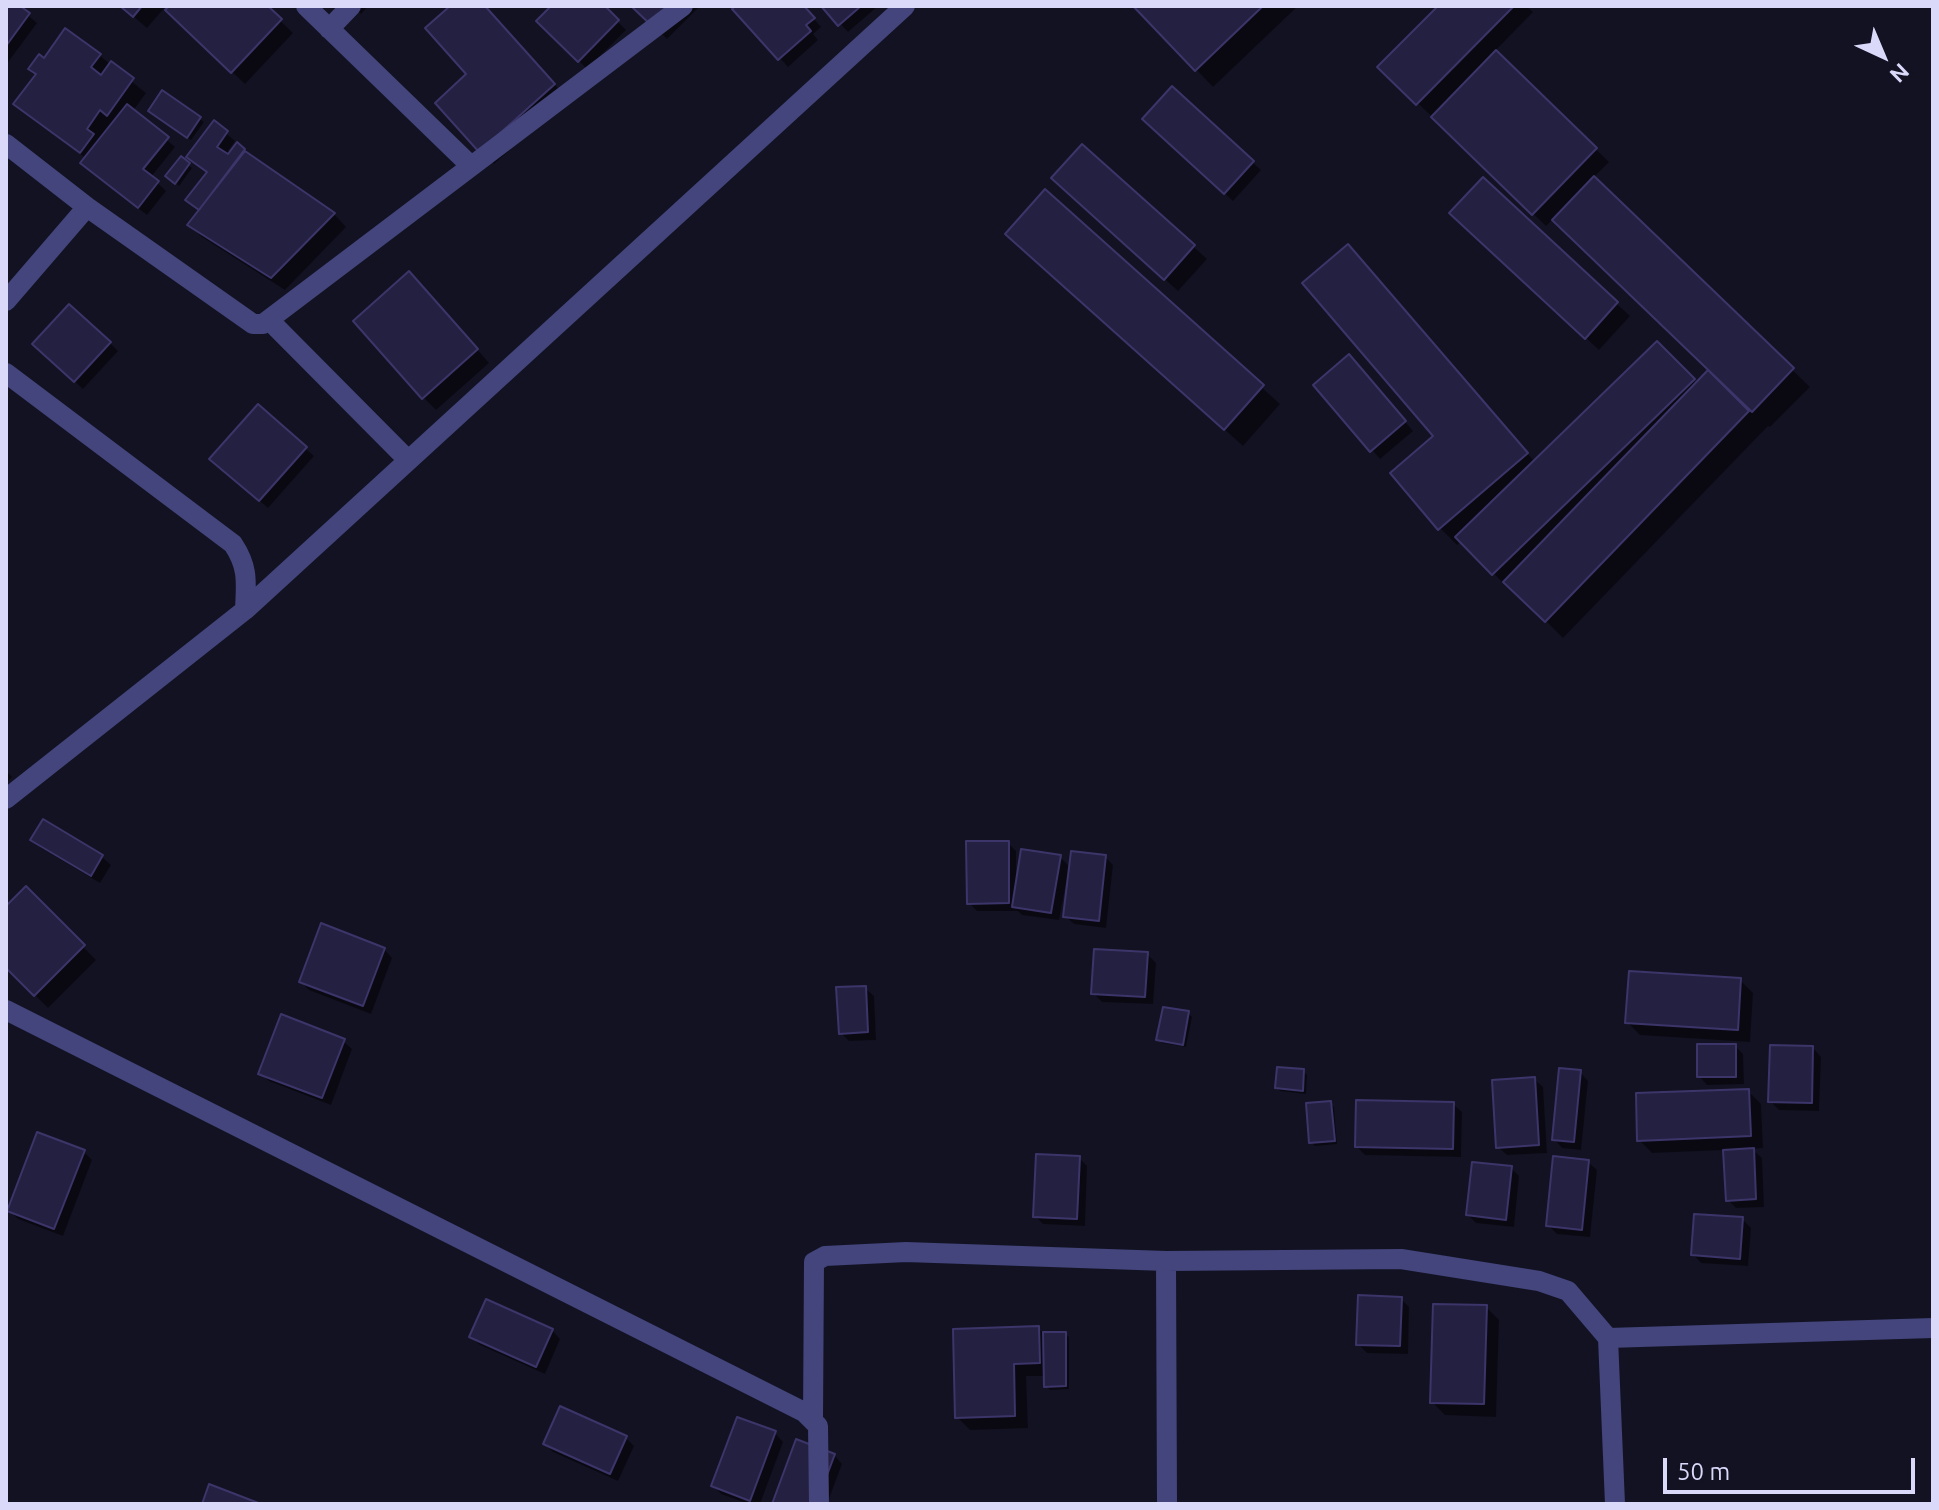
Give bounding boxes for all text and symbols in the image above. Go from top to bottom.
north arrow [1843,16,1923,96]
text: N [1885,59,1915,88]
scale bar [1667,1442,1919,1492]
text: 50 m [1677,1458,1730,1485]

